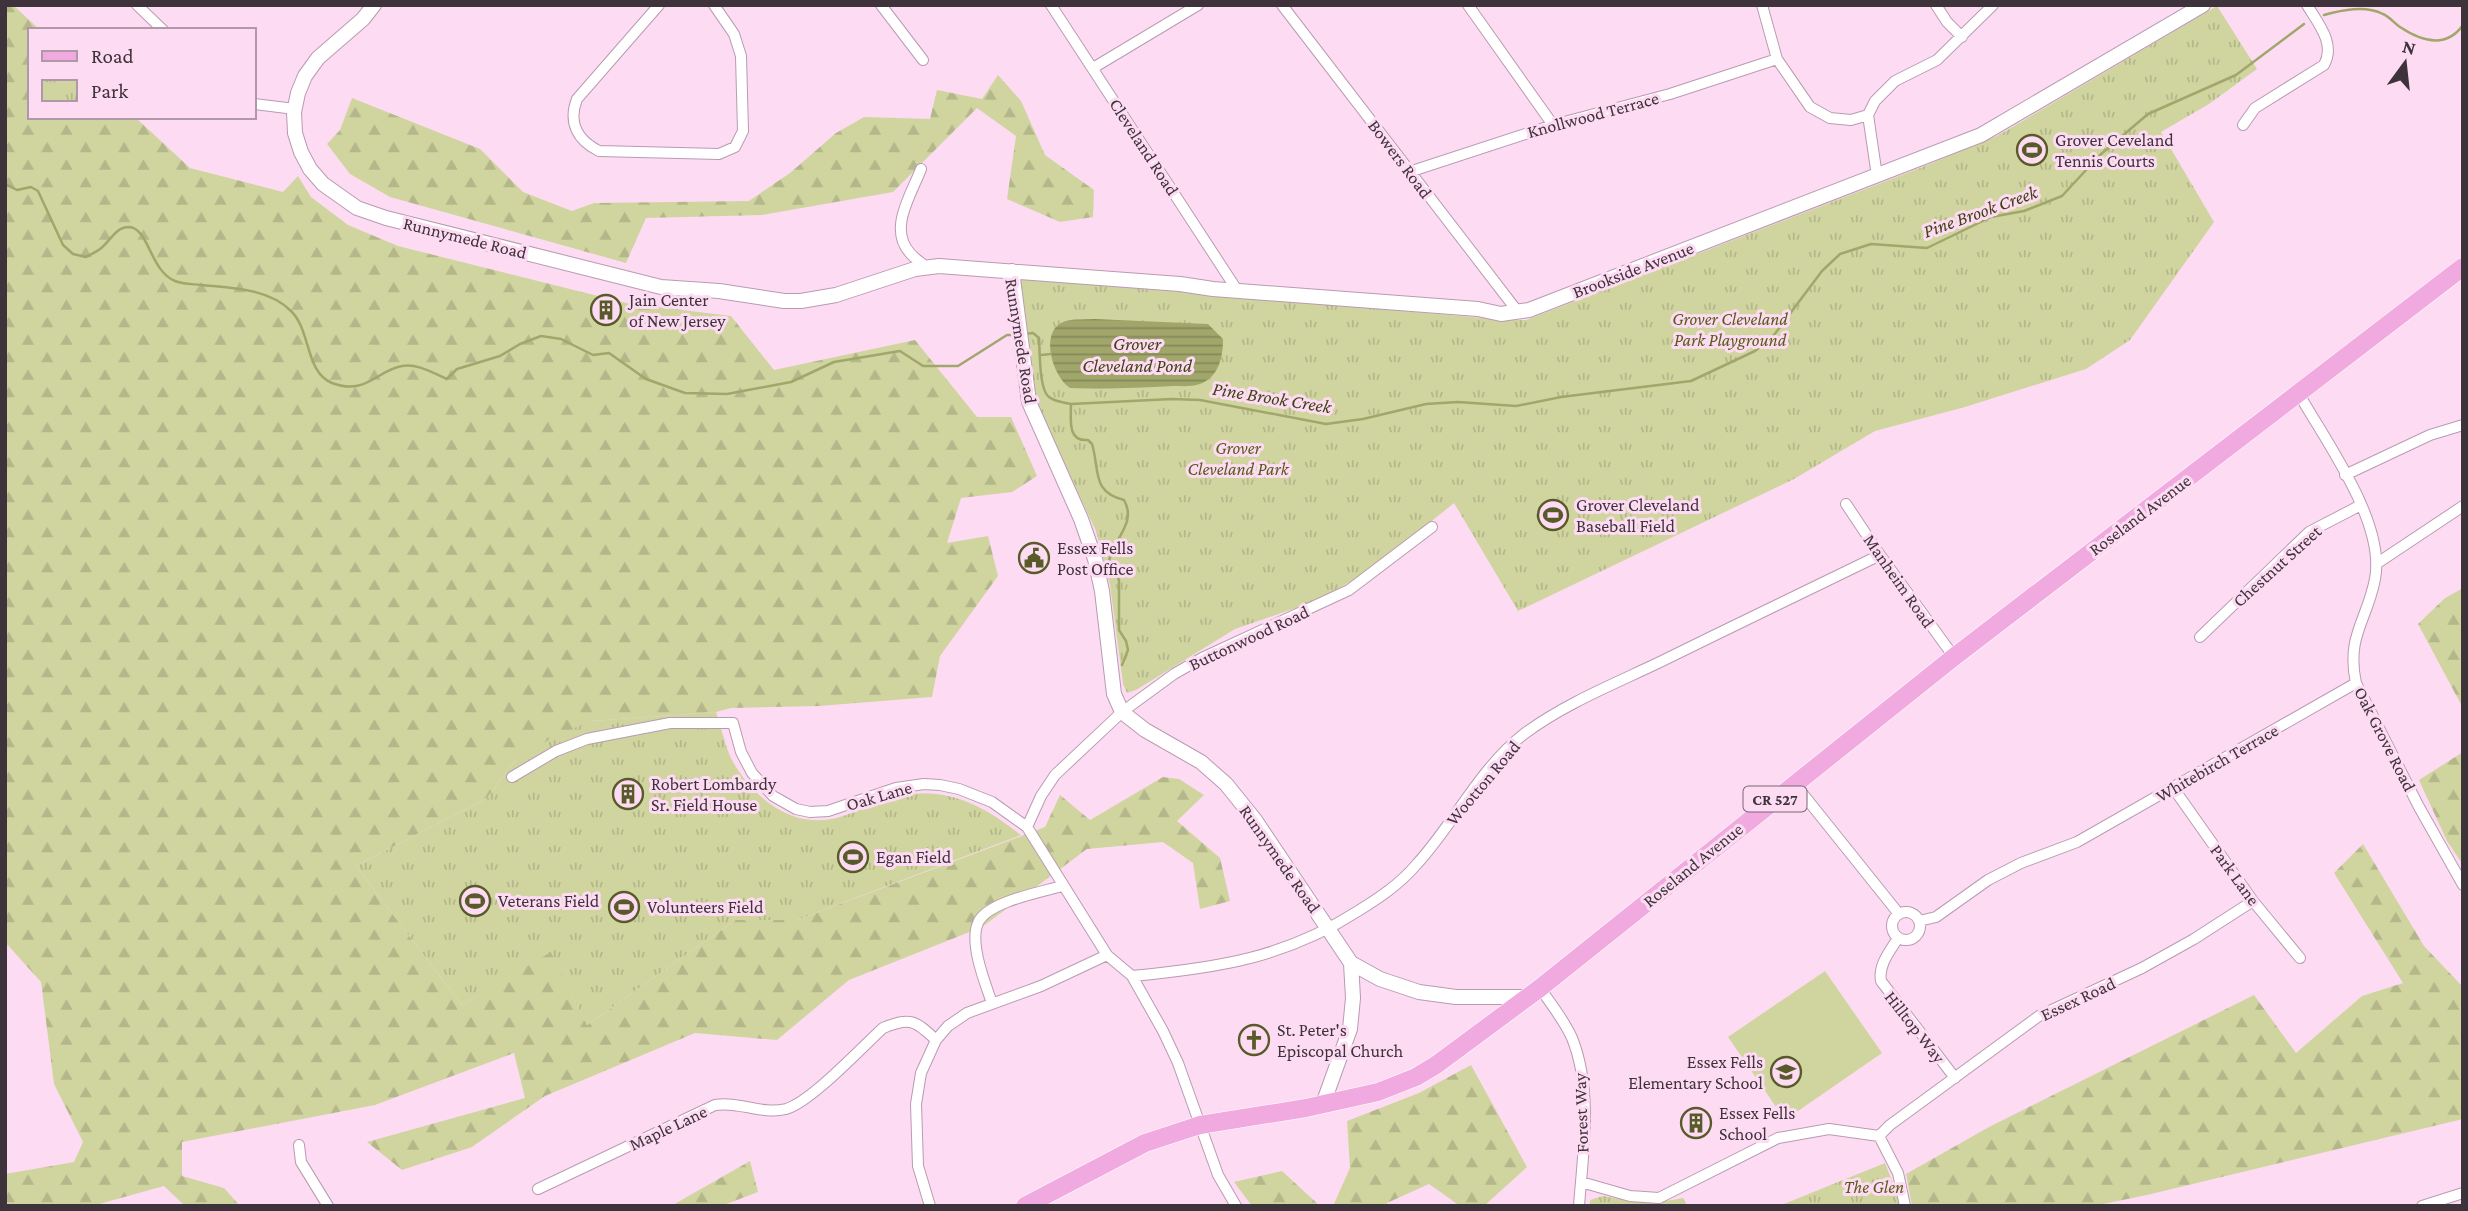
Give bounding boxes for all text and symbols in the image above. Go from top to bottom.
legend [28,28,256,119]
north arrow [2370,28,2440,98]
text: N [2400,35,2418,59]
text: Road [91,44,134,68]
text: Park [91,79,128,103]
street label: Knollwood Terrace [1525,88,1661,142]
street label: Cleveland Road [1105,95,1183,200]
street label: Bowers Road [1364,116,1436,203]
place label: Grover Ceveland Tennis Courts [2055,130,2174,171]
sports icon: Grover Ceveland Tennis Courts [2015,133,2049,167]
water label: Pine Brook Creek [1920,181,2041,242]
street label: Runnymede Road [401,213,529,263]
street label: Brookside Avenue [1570,238,1696,302]
street label: Runnymede Road [1001,277,1041,406]
place label: Jain Center of New Jersey [627,290,726,331]
building icon: Jain Center of New Jersey [589,293,623,327]
park label: Grover Cleveland Park Playground [1672,309,1788,350]
water label: Grover Cleveland Pond [1082,333,1193,376]
water label: Pine Brook Creek [1211,378,1334,417]
park label: Grover Cleveland Park [1187,438,1290,479]
street label: Roseland Avenue [2085,470,2195,560]
place label: Grover Cleveland Baseball Field [1576,495,1700,536]
sports icon: Grover Cleveland Baseball Field [1536,498,1570,532]
street label: Chestnut Street [2229,520,2326,611]
street label: Manheim Road [1859,530,1939,632]
place label: Essex Fells Post Office [1057,538,1133,579]
public building icon: Essex Fells Post Office [1017,541,1051,575]
street label: Buttonwood Road [1186,601,1313,675]
street label: Oak Grove Road [2350,683,2420,795]
street label: Whitebirch Terrace [2152,720,2282,806]
street label: Wootton Road [1442,736,1524,829]
place label: Robert Lombardy Sr. Field House [651,774,777,815]
building icon: Robert Lombardy Sr. Field House [611,777,645,811]
street label: Oak Lane [844,777,914,815]
road number: CR 527 [1744,786,1806,812]
street label: Runnymede Road [1236,801,1325,917]
street label: Roseland Avenue [1639,819,1747,911]
sports icon: Egan Field [836,840,870,874]
street label: Park Lane [2206,841,2264,909]
place label: Egan Field [876,847,952,867]
sports icon: Veterans Field [458,884,492,918]
sports icon: Volunteers Field [607,890,641,924]
place label: Veterans Field [498,891,600,911]
place label: Volunteers Field [647,897,764,917]
street label: Essex Road [2038,973,2119,1025]
street label: Hilltop Way [1881,987,1950,1068]
place label: St. Peter's Episcopal Church [1277,1020,1403,1061]
church icon: St. Peter's Episcopal Church [1237,1023,1271,1057]
place label: Essex Fells Elementary School [1628,1052,1763,1093]
school or university icon: Essex Fells Elementary School [1769,1055,1803,1089]
street label: Forest Way [1570,1072,1592,1153]
street label: Maple Lane [626,1101,710,1155]
place label: Essex Fells School [1719,1103,1795,1144]
building icon: Essex Fells School [1679,1106,1713,1140]
park label: The Glen [1844,1177,1904,1197]

